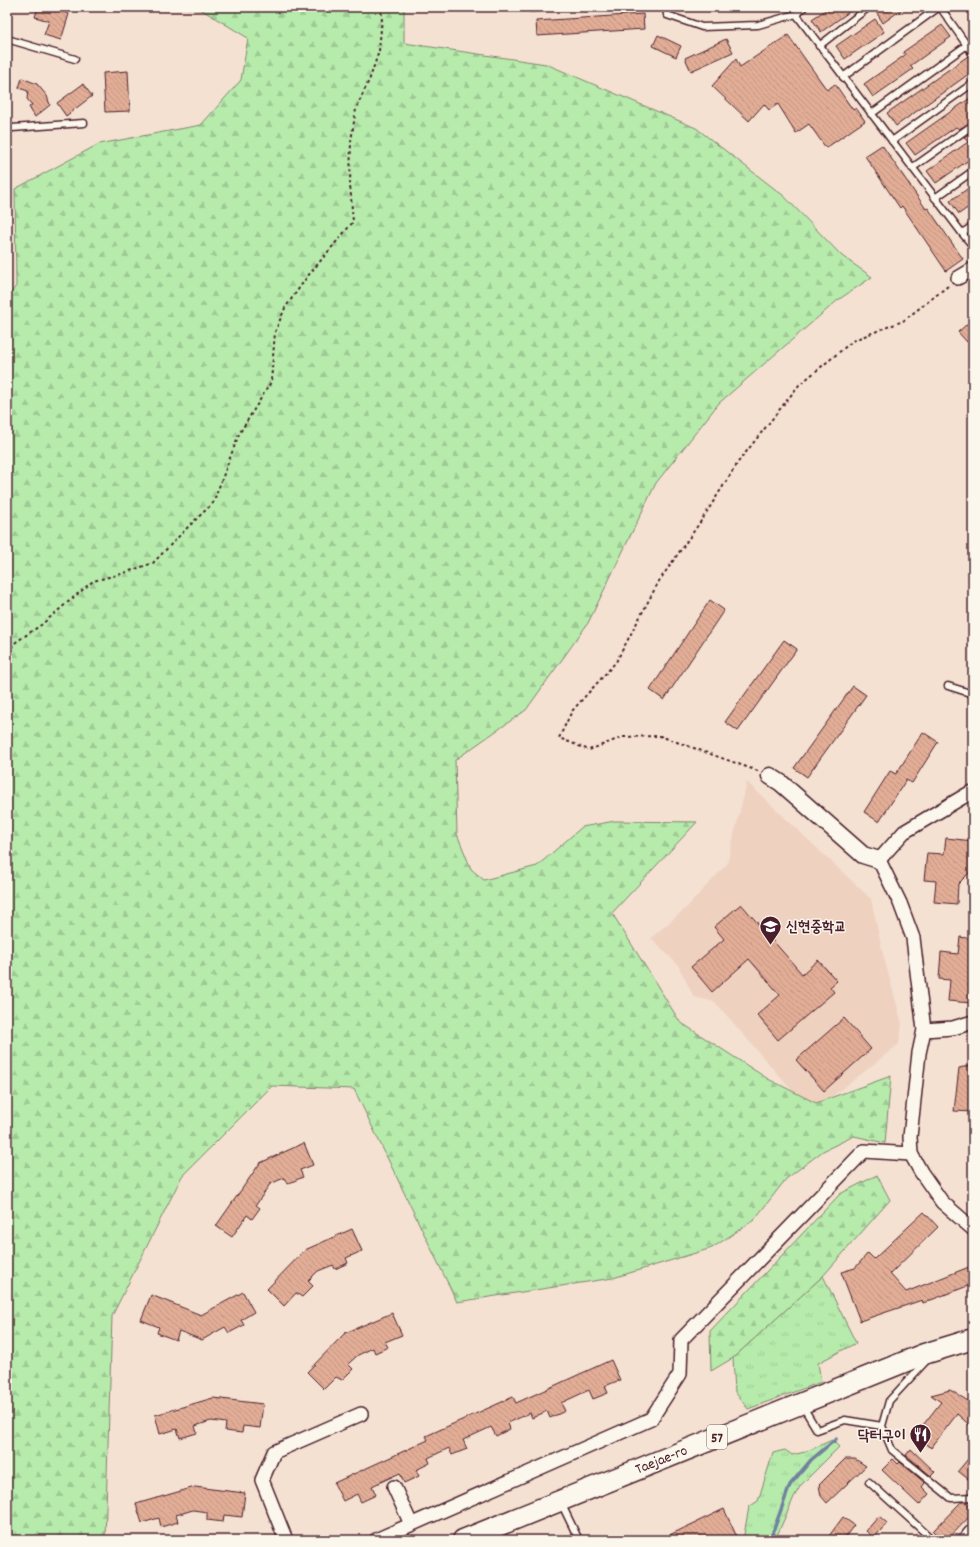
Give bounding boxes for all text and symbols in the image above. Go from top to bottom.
school or university icon: 신현중학교 [757,913,783,946]
place label: 신현중학교 [786,917,846,939]
restaurant icon: 닥터구이 [908,1422,934,1455]
road number: 57 [707,1425,727,1449]
place label: 닥터구이 [858,1426,906,1448]
street label: Taejae-ro [632,1440,691,1481]

